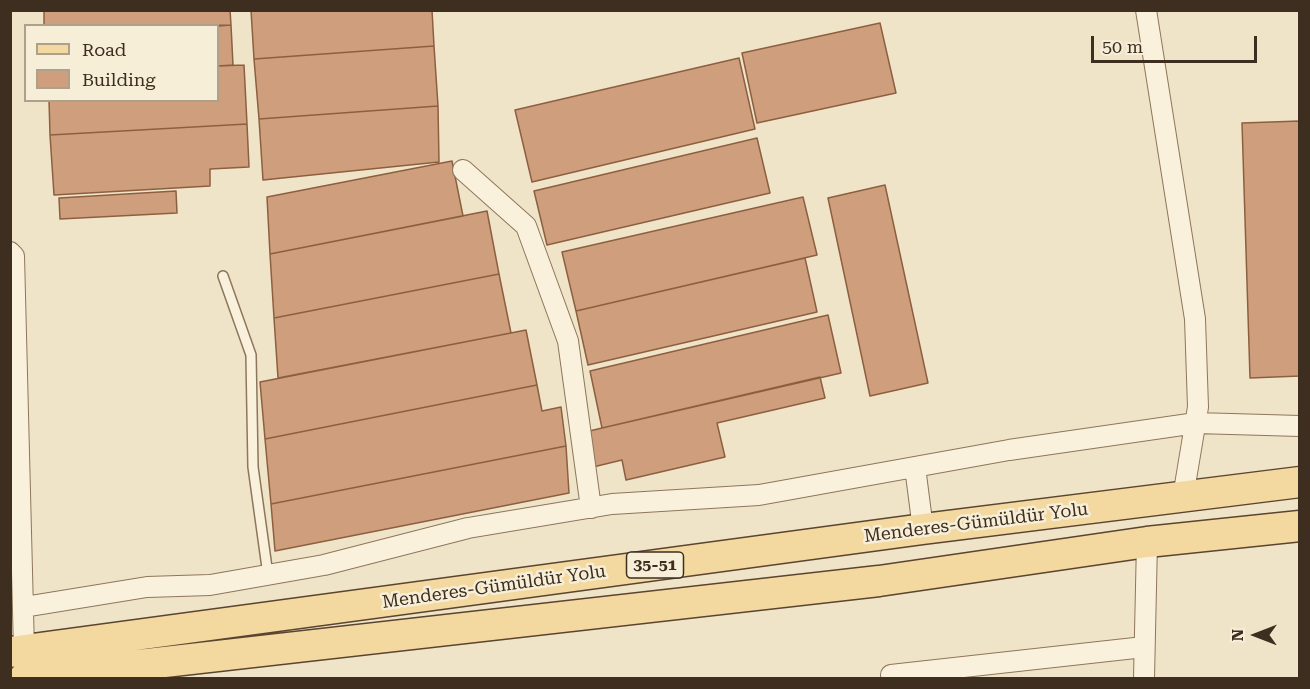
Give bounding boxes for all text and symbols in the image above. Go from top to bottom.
legend [24,24,219,102]
scale bar [1094,24,1260,62]
text: 50 m [1102,36,1143,57]
text: Road [82,39,126,60]
text: Building [82,69,156,90]
street label: Menderes-Gümüldür Yolu [863,499,1089,547]
road number: 35-51 [626,552,684,578]
street label: Menderes-Gümüldür Yolu [381,561,607,613]
north arrow [1226,605,1286,665]
text: N [1228,629,1247,641]

